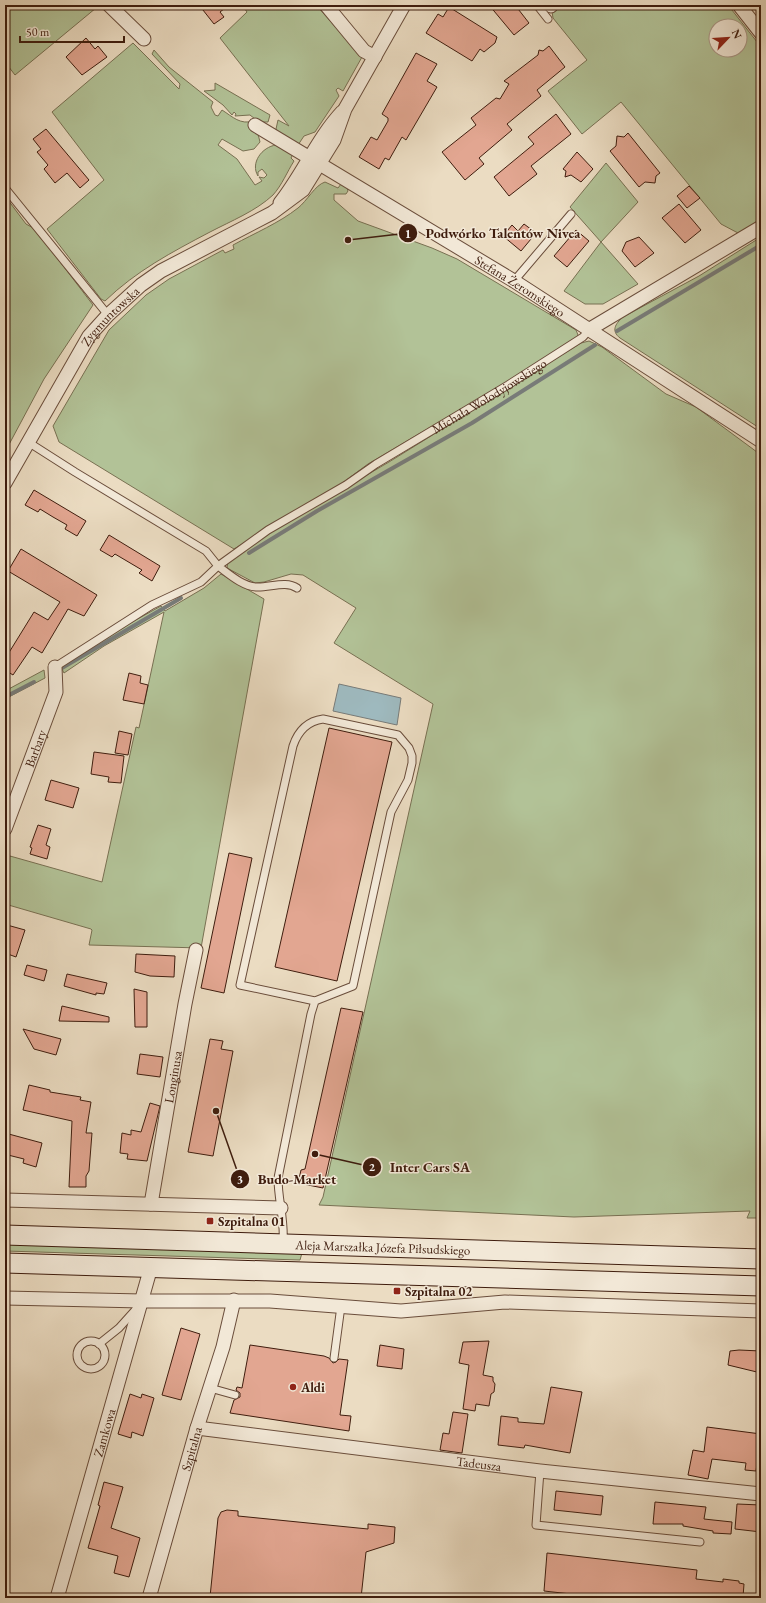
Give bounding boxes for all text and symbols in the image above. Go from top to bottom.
scale bar [20,18,124,44]
north arrow [708,18,748,58]
text: 50 m [26,24,50,40]
text: N [729,27,745,41]
callout: Podwórko Talentów Nivea [398,220,589,246]
text: Podwórko Talentów Nivea [426,224,581,242]
text: 1 [405,226,411,242]
street label: Stefana Żeromskiego [472,251,568,320]
street label: Zygmuntowska [77,282,143,349]
street label: Michała Wołodyjowskiego [428,354,550,437]
street label: Barbary [20,727,50,770]
street label: Longinusa [160,1049,186,1104]
callout: Inter Cars SA [362,1154,478,1180]
text: Inter Cars SA [390,1158,471,1176]
text: 2 [369,1159,376,1175]
callout: Budo-Market [230,1166,344,1192]
text: Budo-Market [258,1170,337,1188]
text: 3 [237,1171,243,1187]
place label: Szpitalna 01 [218,1213,285,1230]
marker: Szpitalna 01 [205,1216,215,1226]
street label: Aleja Marszałka Józefa Piłsudskiego [294,1236,471,1258]
place label: Szpitalna 02 [405,1283,472,1300]
marker: Szpitalna 02 [392,1286,402,1296]
place label: Aldi [300,1379,325,1396]
marker: Aldi [288,1382,298,1392]
street label: Zamkowa [89,1406,119,1459]
street label: Szpitalna [177,1424,206,1473]
street label: Tadeusza [455,1452,503,1475]

